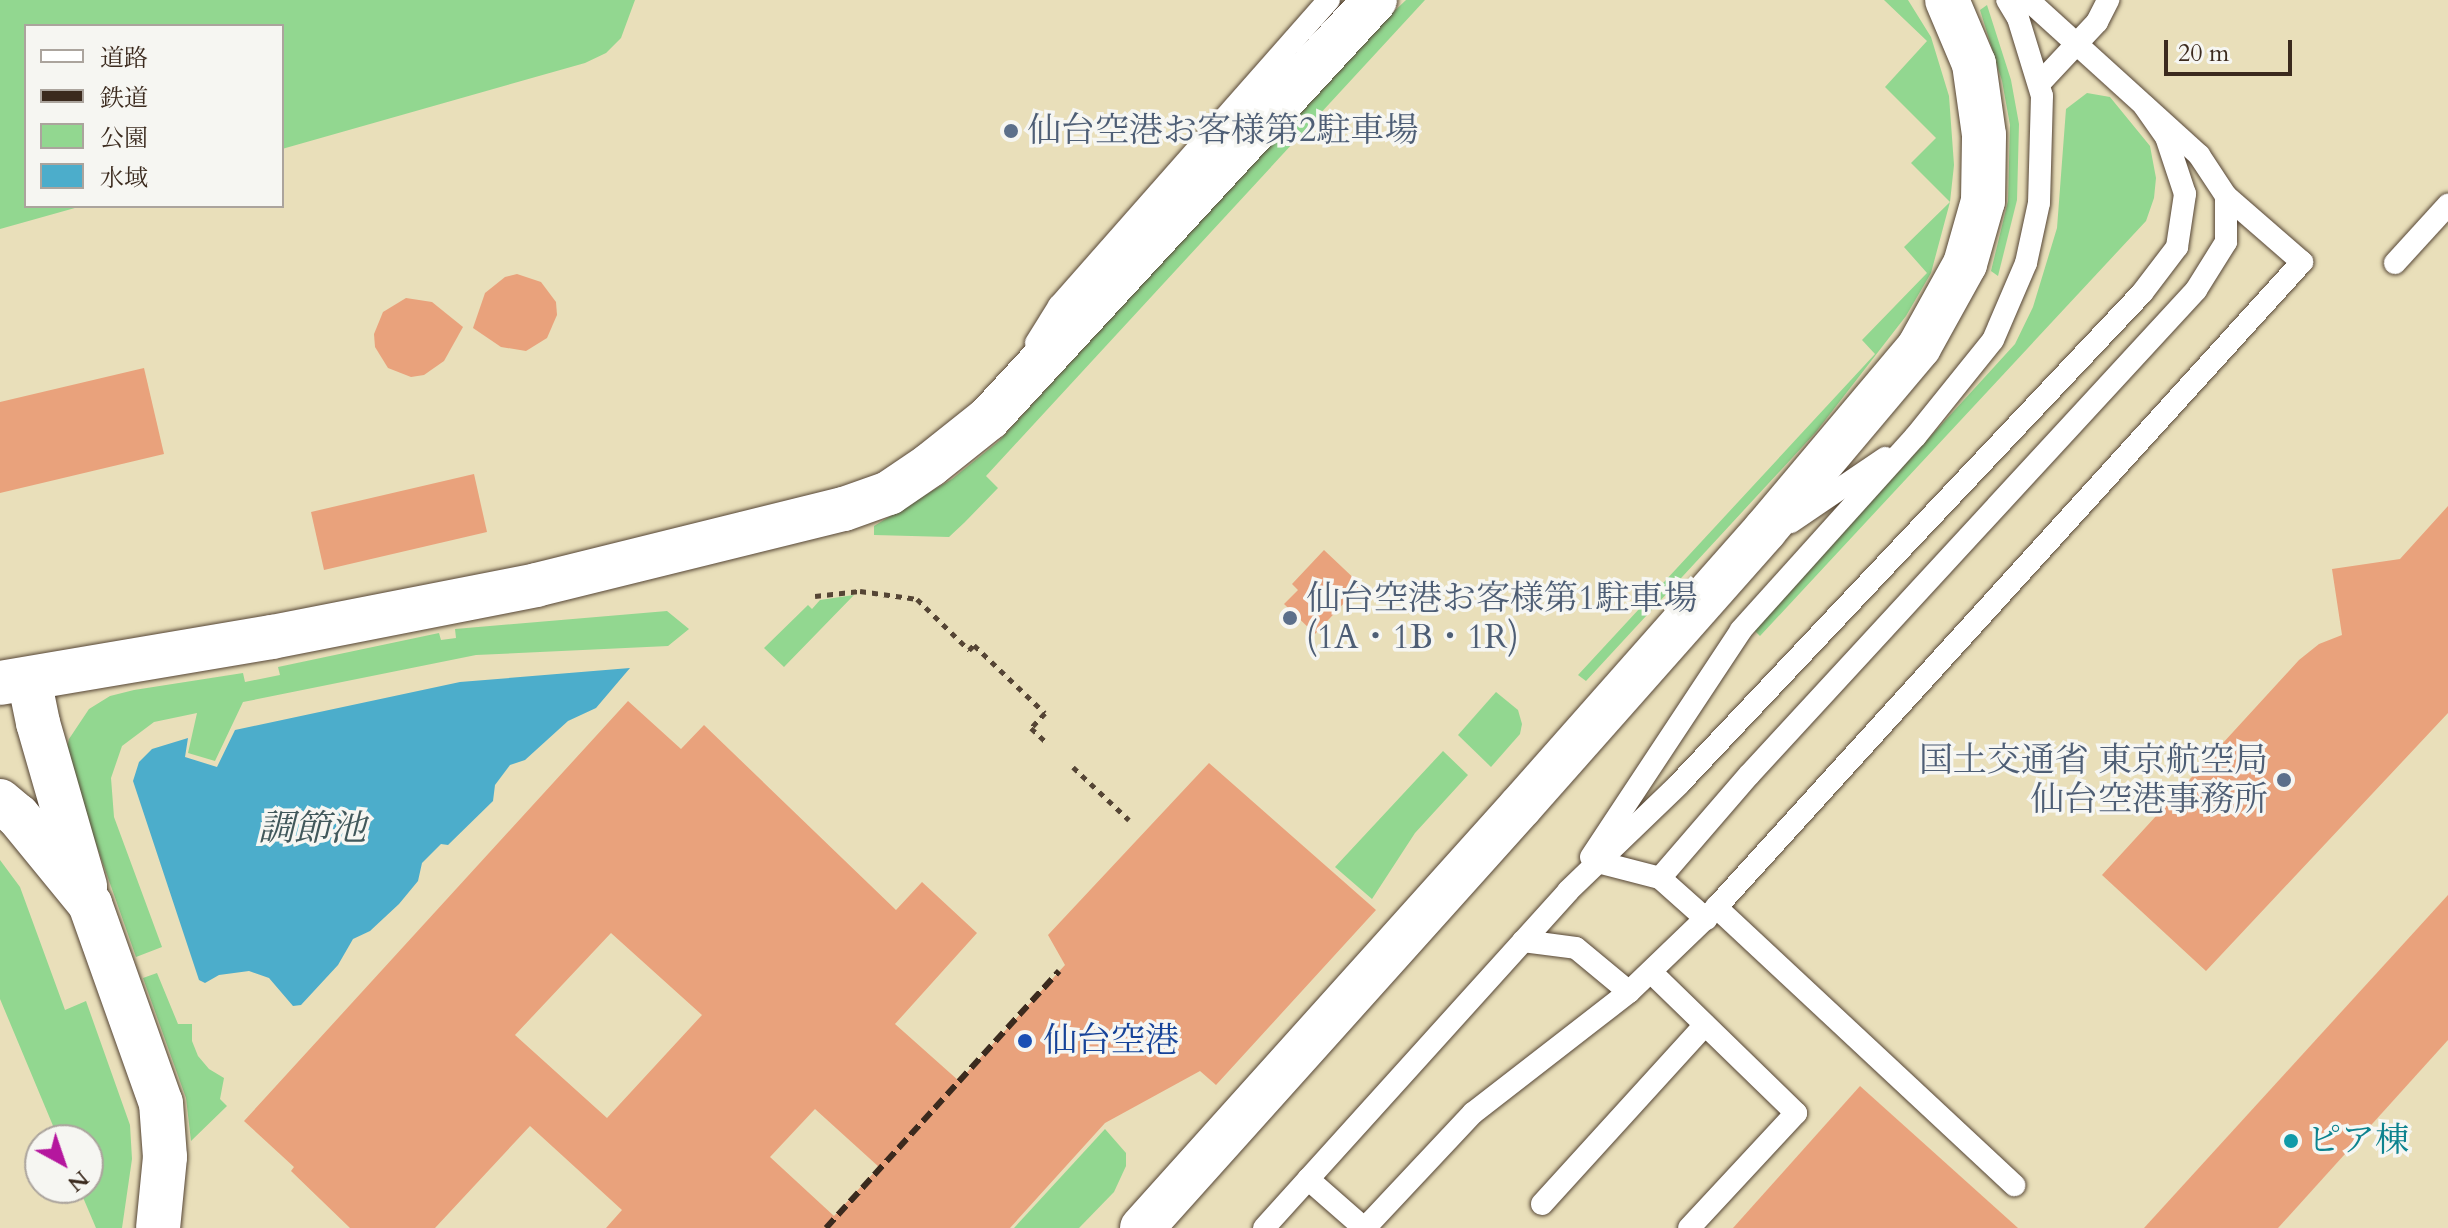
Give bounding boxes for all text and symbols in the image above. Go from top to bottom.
legend [24,24,284,208]
scale bar [2168,24,2296,74]
text: 20 m [2178,37,2229,70]
text: 道路 [100,42,148,75]
text: 鉄道 [100,82,148,115]
place label: 仙台空港お客様第2駐車場 [1027,111,1418,151]
text: 公園 [100,122,148,155]
marker: 仙台空港お客様第2駐車場 [1002,122,1020,140]
text: 水域 [100,162,148,195]
place label: 仙台空港お客様第1駐車場 (1A・1B・1R) [1306,578,1697,658]
marker: 仙台空港お客様第1駐車場 (1A・1B・1R) [1281,609,1299,627]
place label: 国土交通省 東京航空局 仙台空港事務所 [1919,740,2268,820]
marker: 国土交通省 東京航空局 仙台空港事務所 [2275,771,2293,789]
water label: 調節池 [258,807,366,851]
place label: 仙台空港 [1043,1021,1179,1061]
marker: 仙台空港 [1014,1030,1036,1052]
place label: ピア棟 [2307,1121,2409,1161]
north arrow [24,1124,104,1204]
marker: ピア棟 [2282,1132,2300,1150]
text: N [61,1163,95,1198]

